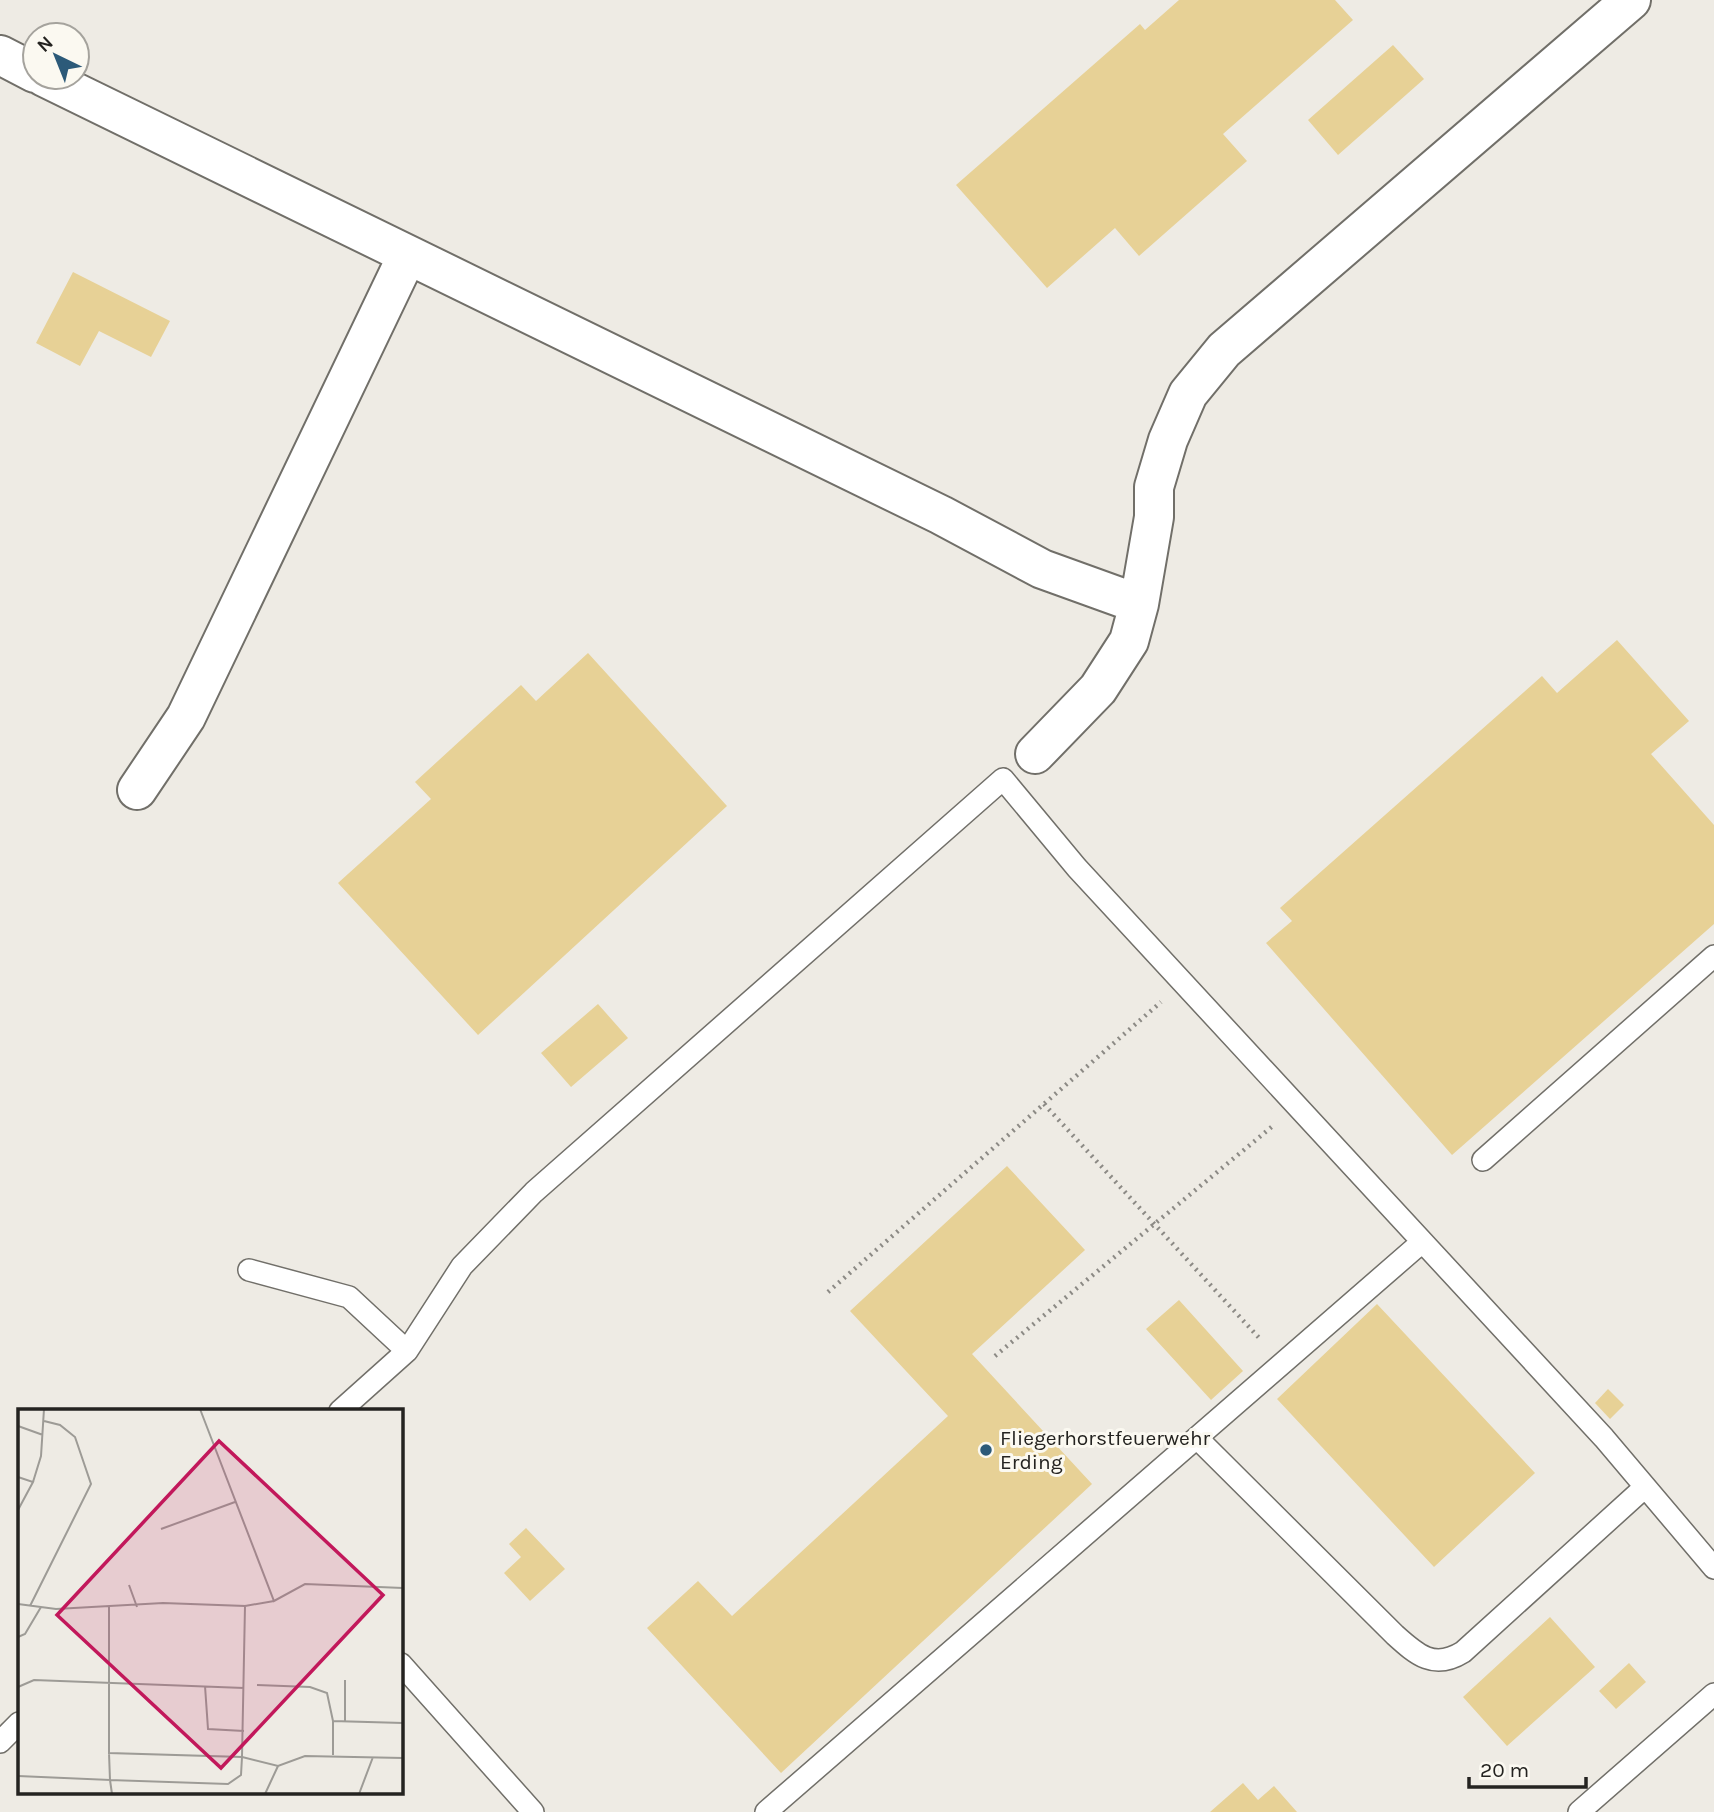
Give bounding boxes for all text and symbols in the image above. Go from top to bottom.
north arrow [21,21,91,91]
text: N [33,32,58,57]
inset map [18,1409,402,1794]
place label: Fliegerhorstfeuerwehr Erding [1000,1426,1211,1474]
marker: Fliegerhorstfeuerwehr Erding [978,1442,994,1458]
scale bar [1469,1745,1586,1789]
text: 20 m [1480,1758,1529,1782]

